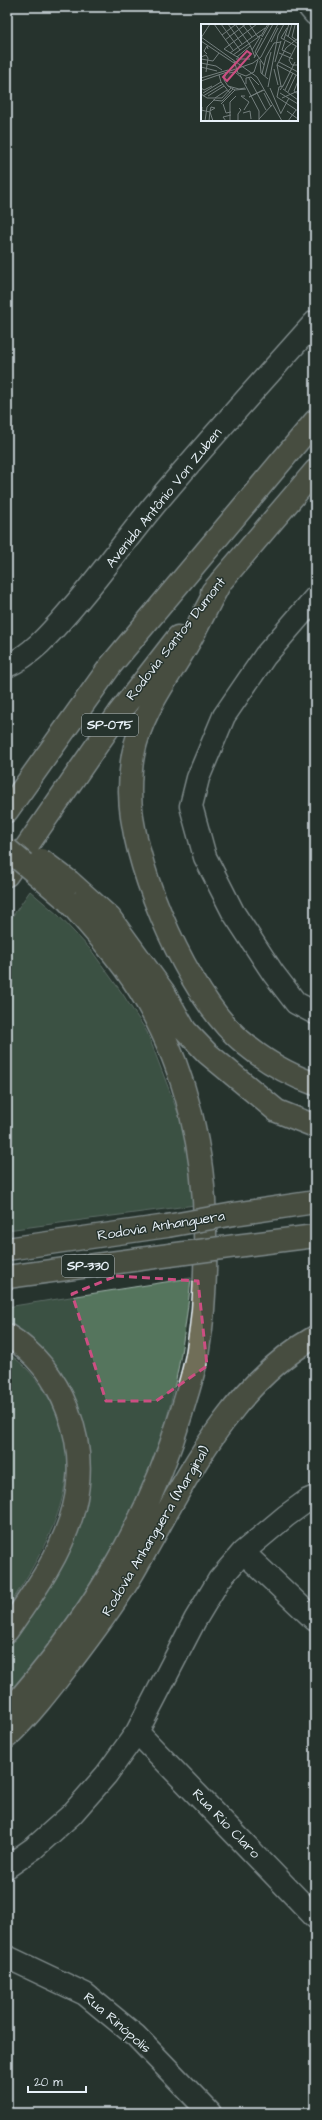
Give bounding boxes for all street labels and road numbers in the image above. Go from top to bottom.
street label: Avenida Antônio Von Zuben [101,424,227,572]
street label: Rodovia Santos Dumont [121,573,231,705]
road number: SP-075 [82,714,138,736]
street label: Rodovia Anhanguera [96,1206,226,1246]
road number: SP-330 [62,1255,114,1277]
street label: Rodovia Anhanguera (Marginal) [97,1442,215,1620]
street label: Rua Rio Claro [187,1785,265,1863]
street label: Rua Rinópolis [79,1988,155,2058]

